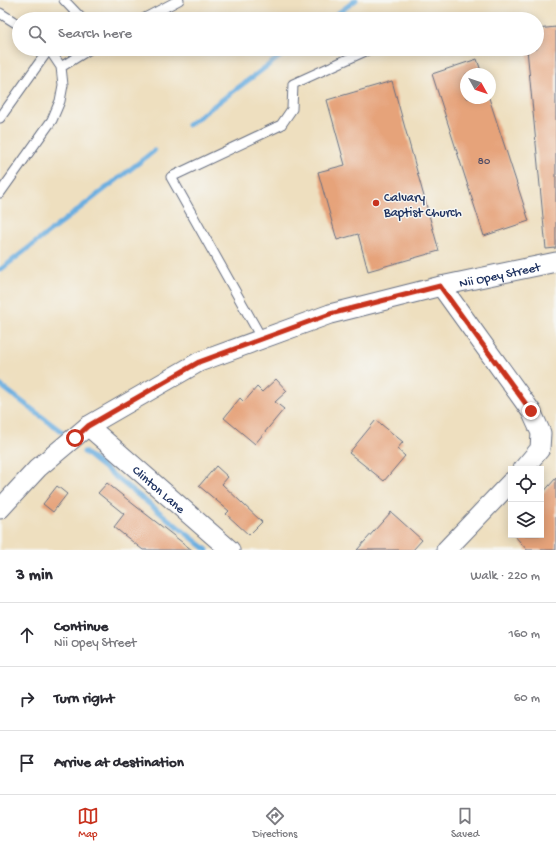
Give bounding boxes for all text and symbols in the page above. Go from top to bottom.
search box [12,12,544,56]
icon: search [26,23,48,45]
text: Search here [58,25,132,43]
north arrow [460,68,496,104]
house number: 80 [478,156,490,168]
place label: Calvary Baptist Church [383,191,462,221]
marker: Calvary Baptist Church [371,198,381,208]
street label: Nii Opey Street [458,260,543,292]
route end [522,402,540,420]
route start [66,429,84,447]
street label: Clinton Lane [128,463,188,518]
map controls [508,466,544,538]
button: locate [508,466,544,502]
button: layers [508,502,544,538]
text: 3 min [16,566,53,586]
text: Walk · 220 m [470,569,540,584]
text: Continue [54,618,108,636]
icon: ahead [16,624,38,646]
text: 160 m [508,627,540,642]
text: Nii Opey Street [54,636,136,651]
icon: right [16,688,38,710]
text: Turn right [54,690,114,708]
text: 60 m [514,691,540,706]
icon: arrive [16,752,38,774]
text: Arrive at destination [54,754,184,772]
tab: Map [77,805,99,841]
tab: Directions [253,805,297,841]
tab: Saved [451,805,479,841]

